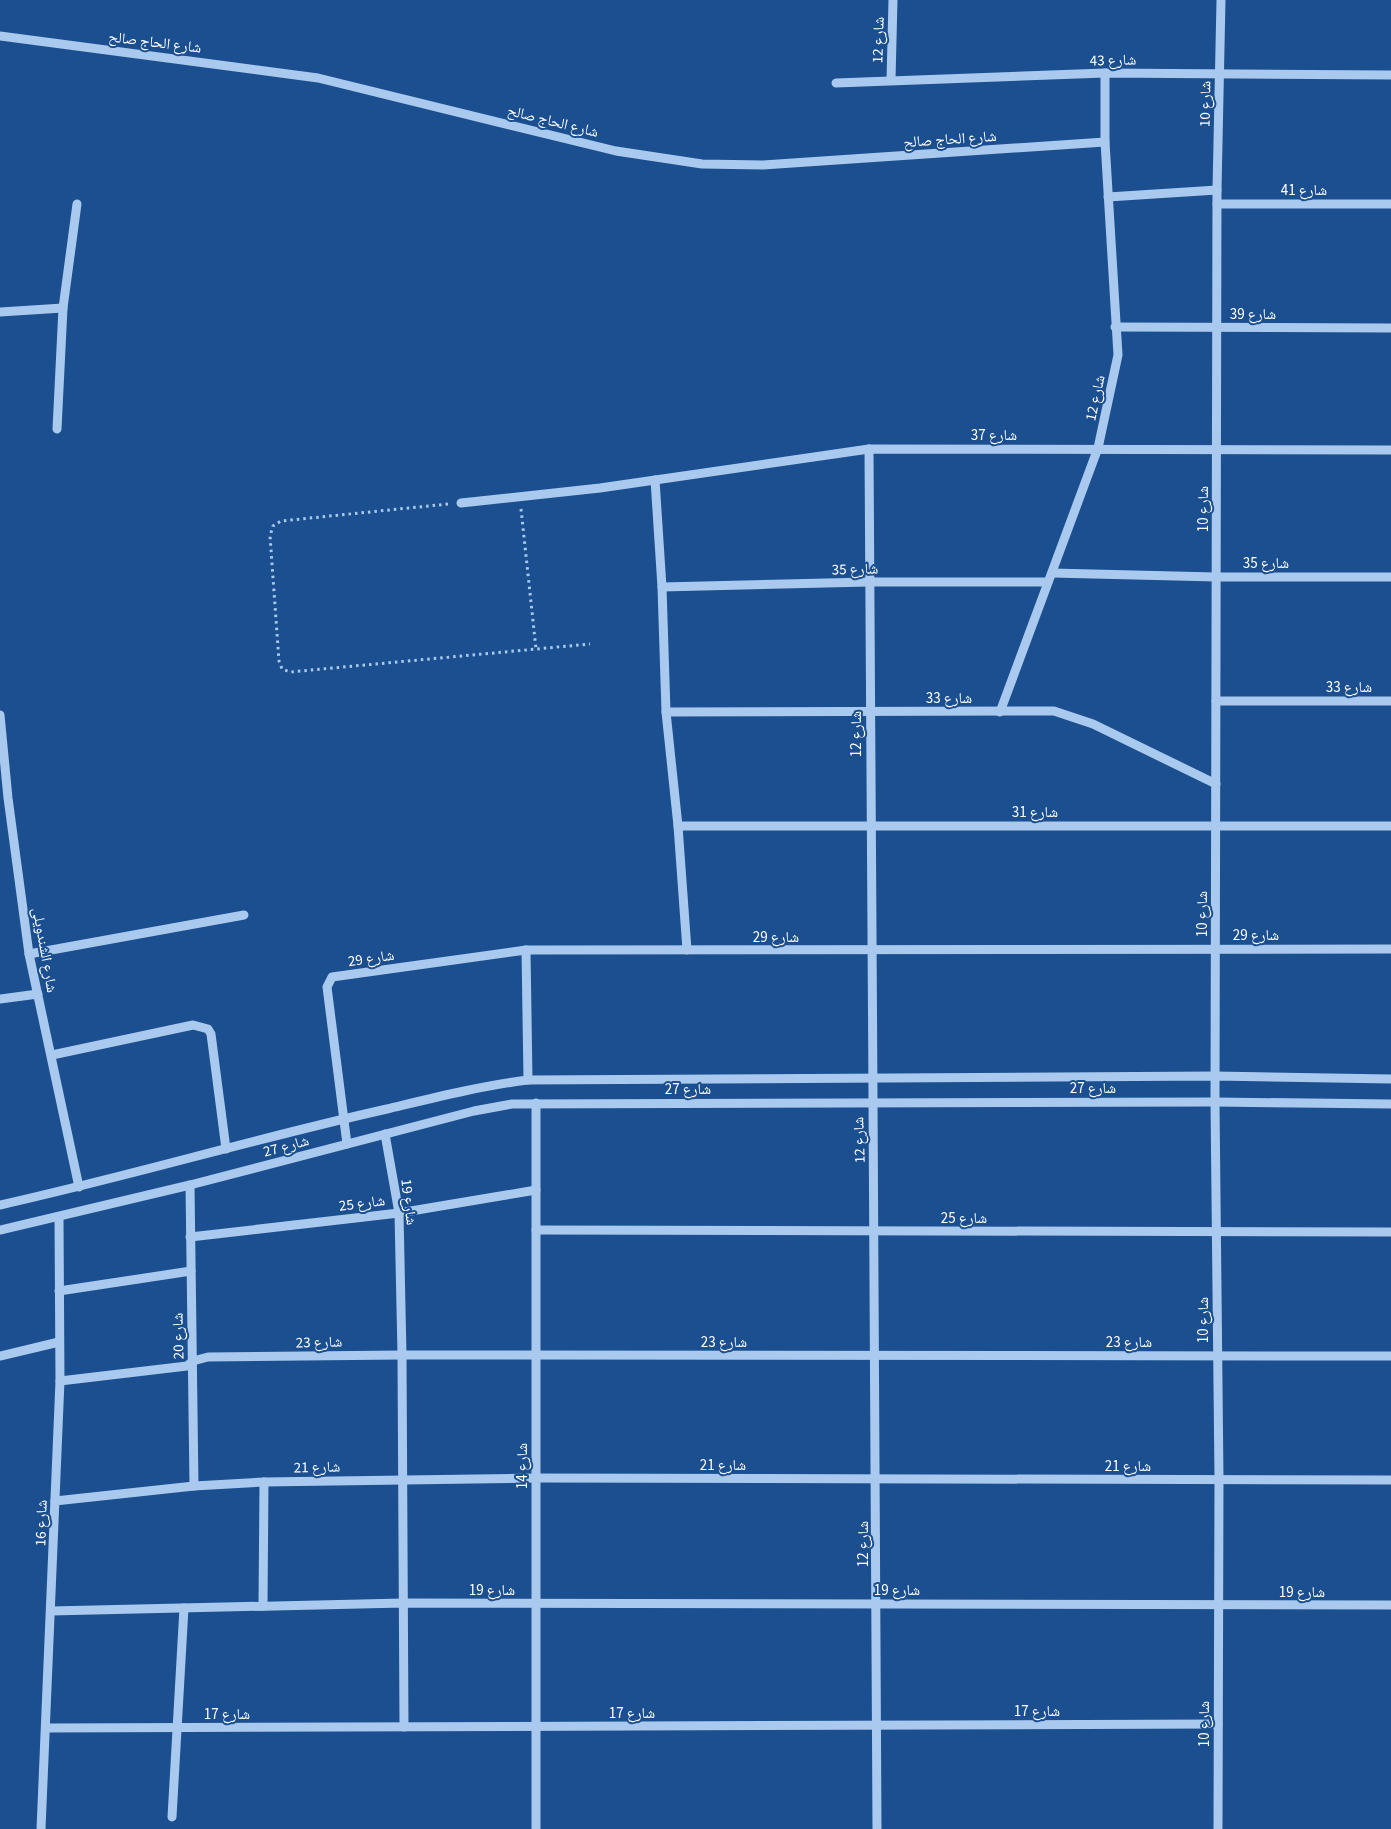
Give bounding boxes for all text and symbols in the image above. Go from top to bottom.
street label: شارع 12 [867,16,890,64]
street label: شارع الحاج صالح [107,26,203,59]
street label: شارع 43 [1090,50,1137,71]
street label: شارع 10 [1195,80,1216,127]
street label: شارع الحاج صالح [505,100,601,143]
street label: شارع الحاج صالح [903,126,997,153]
street label: شارع 41 [1281,180,1327,201]
street label: شارع 39 [1230,304,1276,325]
street label: شارع 12 [1080,373,1111,423]
street label: شارع 37 [971,425,1017,446]
street label: شارع 10 [1193,486,1214,532]
street label: شارع 35 [1243,553,1289,574]
street label: شارع 35 [832,559,879,580]
street label: شارع 33 [1326,677,1372,698]
street label: شارع 33 [926,688,972,709]
street label: شارع 12 [846,711,867,757]
street label: شارع 31 [1012,802,1058,823]
street label: شارع 10 [1192,891,1213,937]
street label: شارع الشندويلى [27,906,62,994]
street label: شارع 29 [1233,925,1279,946]
street label: شارع 29 [753,927,799,948]
street label: شارع 29 [347,945,396,972]
street label: شارع 27 [1070,1078,1116,1099]
street label: شارع 27 [665,1079,711,1100]
street label: شارع 12 [848,1116,871,1164]
street label: شارع 27 [261,1130,311,1163]
street label: شارع 19 [395,1178,422,1227]
street label: شارع 25 [338,1190,387,1217]
street label: شارع 25 [941,1208,987,1229]
street label: شارع 10 [1193,1297,1214,1343]
street label: شارع 20 [168,1312,189,1359]
street label: شارع 23 [296,1332,343,1353]
street label: شارع 23 [701,1332,747,1353]
street label: شارع 23 [1106,1332,1152,1353]
street label: شارع 14 [512,1443,533,1489]
street label: شارع 21 [700,1455,746,1476]
street label: شارع 21 [1105,1456,1151,1477]
street label: شارع 21 [294,1457,341,1478]
street label: شارع 16 [30,1499,53,1547]
street label: شارع 12 [853,1521,874,1567]
street label: شارع 19 [469,1580,515,1601]
street label: شارع 19 [874,1580,920,1601]
street label: شارع 19 [1279,1582,1325,1603]
street label: شارع 17 [1014,1701,1060,1722]
street label: شارع 10 [1194,1701,1215,1747]
street label: شارع 17 [609,1703,655,1724]
street label: شارع 17 [204,1704,250,1725]

